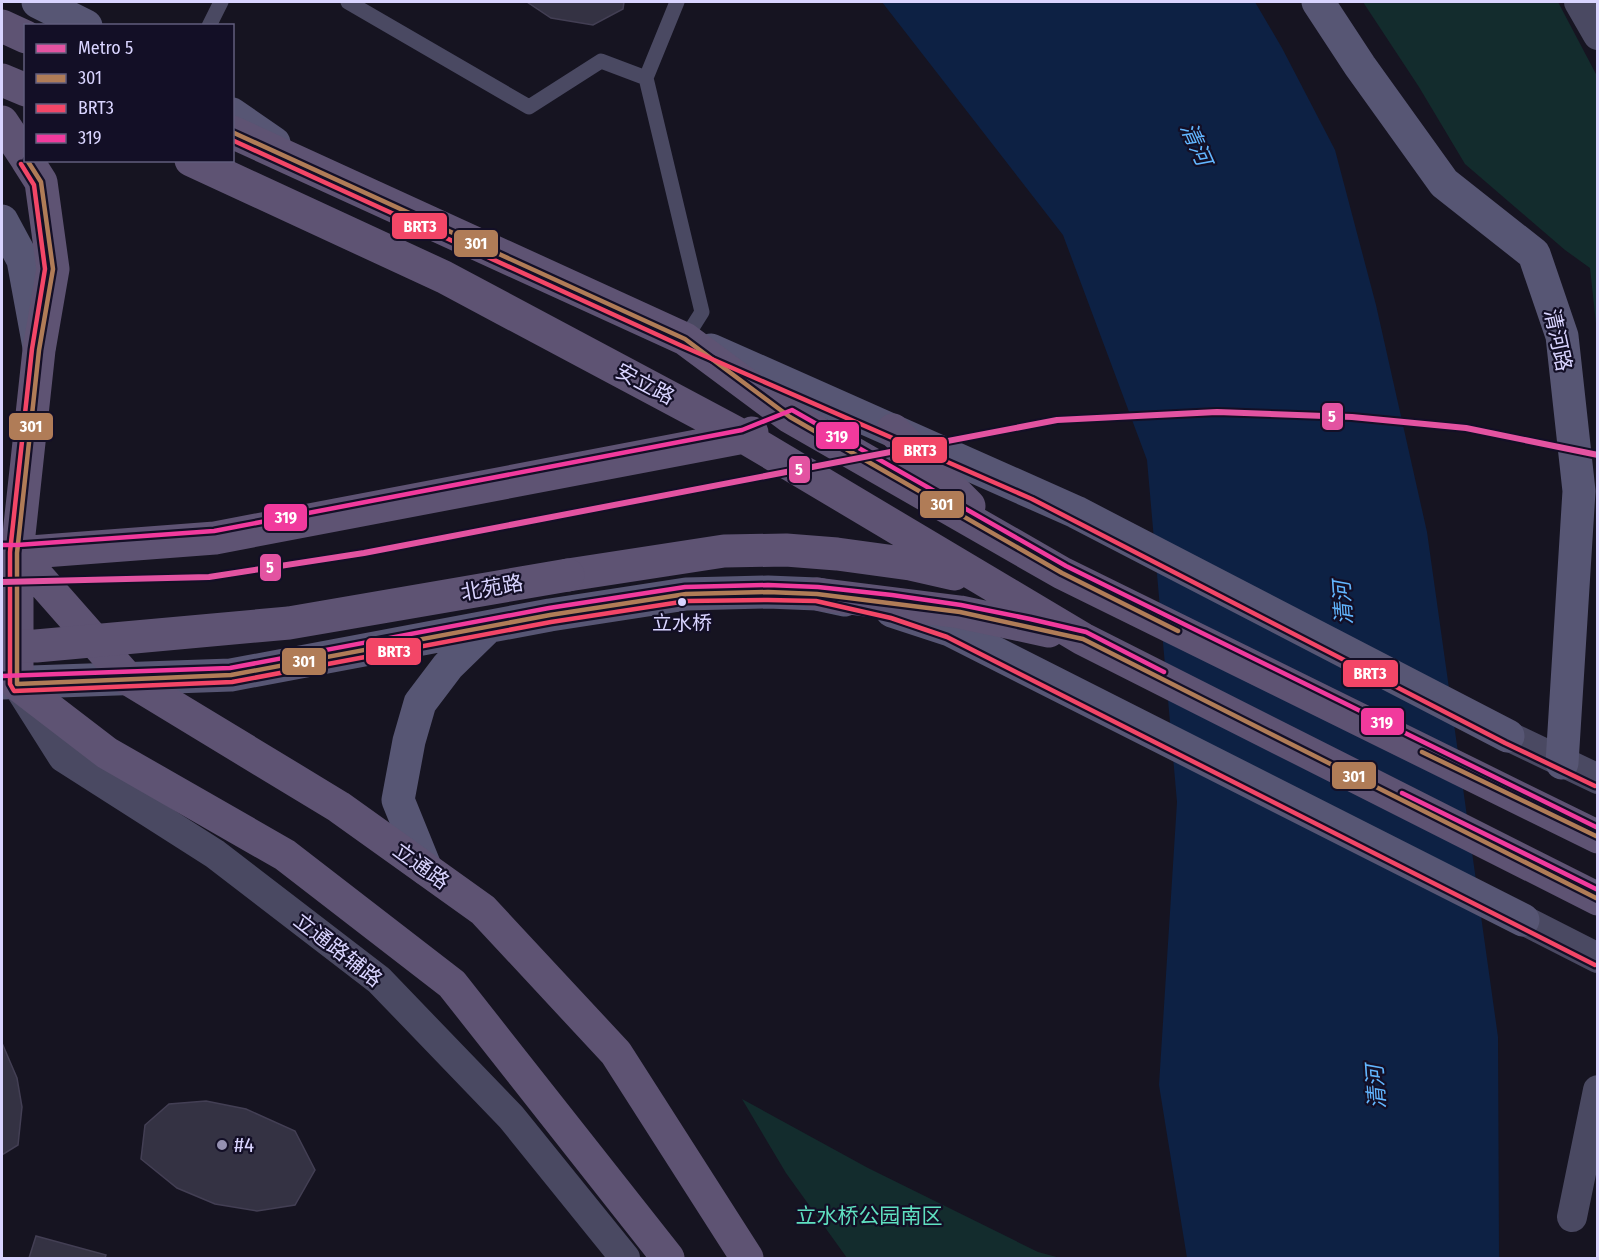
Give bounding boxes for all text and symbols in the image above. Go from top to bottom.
legend [24,24,234,162]
text: Metro 5 [78,37,133,59]
text: 301 [78,67,102,89]
text: BRT3 [78,97,114,119]
water label: 清河 [1175,118,1219,173]
text: 319 [78,127,101,149]
line badge: BRT3 [391,212,448,240]
text: BRT3 [403,217,437,236]
line badge: 301 [453,229,499,258]
text: 301 [464,234,487,253]
street label: 清河路 [1539,306,1577,374]
street label: 安立路 [611,358,679,410]
line badge: 5 [1321,402,1344,431]
text: 5 [1328,407,1336,426]
line badge: 301 [8,412,54,441]
text: 301 [19,417,42,436]
line badge: 319 [815,421,860,450]
text: 319 [825,427,848,446]
line badge: BRT3 [891,436,948,464]
text: BRT3 [903,441,937,460]
line badge: 5 [788,455,811,484]
text: 5 [795,460,803,479]
line badge: 301 [919,490,965,519]
text: 301 [930,495,953,514]
line badge: 319 [263,503,308,532]
text: 319 [274,508,297,527]
line badge: 5 [259,553,282,582]
text: 5 [266,558,274,577]
street label: 北苑路 [459,570,525,606]
water label: 清河 [1328,576,1358,626]
marker: 立水桥 [676,596,688,608]
place label: 立水桥 [652,611,712,635]
line badge: BRT3 [365,637,422,666]
text: BRT3 [377,642,411,661]
line badge: 301 [281,647,327,676]
text: 301 [292,652,315,671]
line badge: BRT3 [1342,659,1399,688]
text: BRT3 [1353,664,1387,683]
line badge: 319 [1360,707,1405,736]
text: 319 [1370,713,1393,732]
line badge: 301 [1331,761,1377,790]
text: 301 [1342,767,1365,786]
street label: 立通路 [388,837,454,895]
street label: 立通路辅路 [289,907,387,993]
water label: 清河 [1361,1060,1391,1110]
place label: #4 [234,1132,254,1158]
marker: #4 [215,1138,229,1152]
park label: 立水桥公园南区 [796,1203,943,1229]

